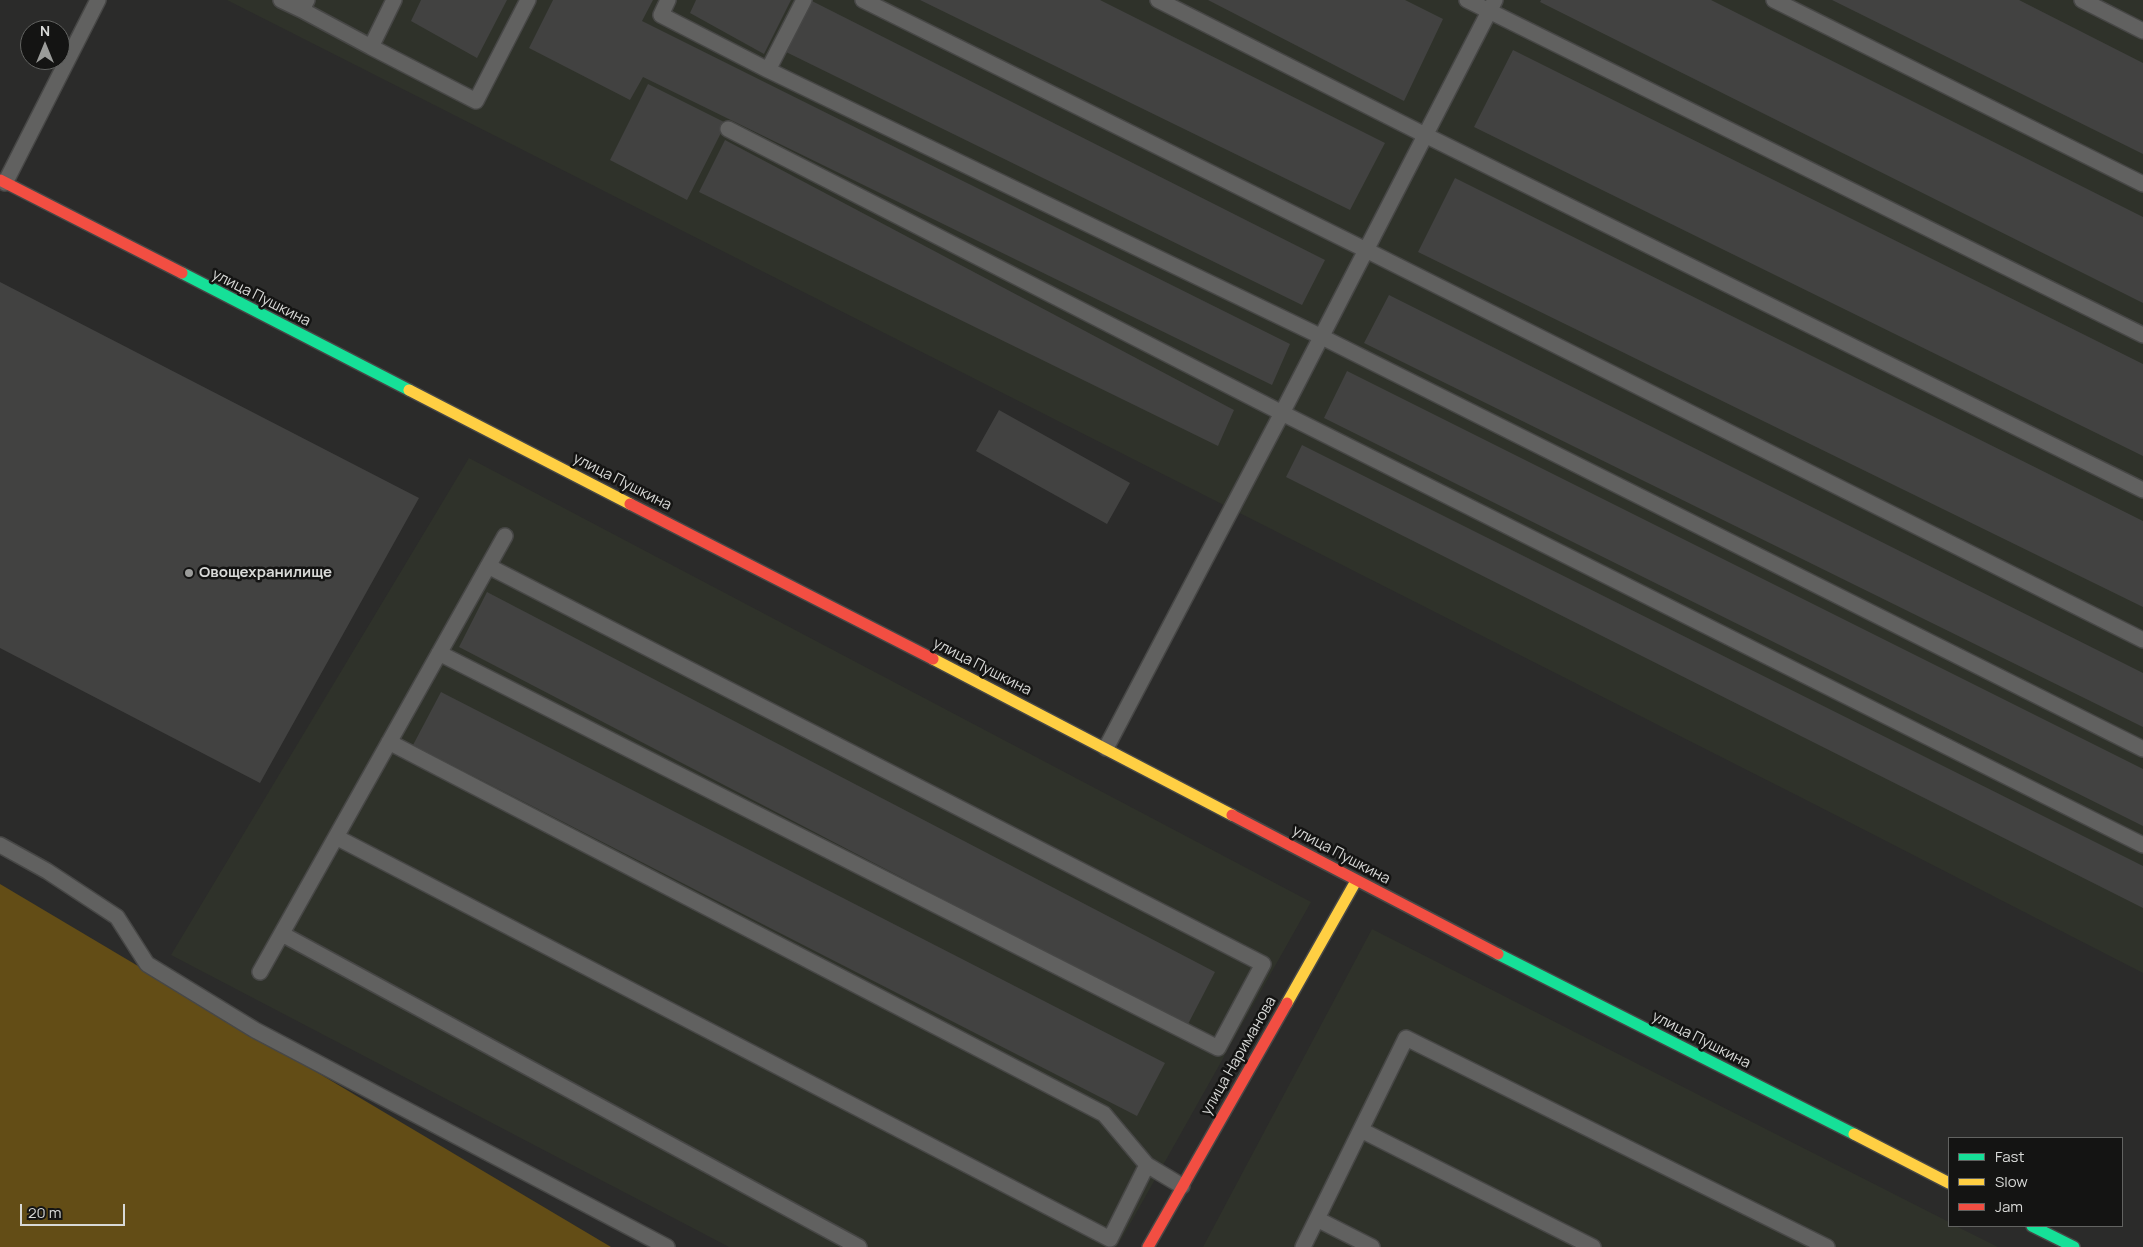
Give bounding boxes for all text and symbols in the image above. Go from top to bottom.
north arrow [20,20,70,70]
text: N [40,21,50,40]
street label: улица Пушкина [209,265,313,331]
street label: улица Пушкина [570,449,674,515]
place label: Овощехранилище [199,564,332,582]
marker: Овощехранилище [183,567,195,579]
street label: улица Пушкина [930,634,1034,700]
street label: улица Пушкина [1289,822,1393,888]
street label: улица Нариманова [1198,993,1280,1119]
street label: улица Пушкина [1649,1007,1753,1073]
legend [1948,1137,2123,1227]
text: Fast [1995,1146,2024,1167]
text: Slow [1995,1171,2028,1192]
scale bar [22,1194,128,1226]
text: Jam [1995,1196,2023,1217]
text: 20 m [28,1202,61,1223]

